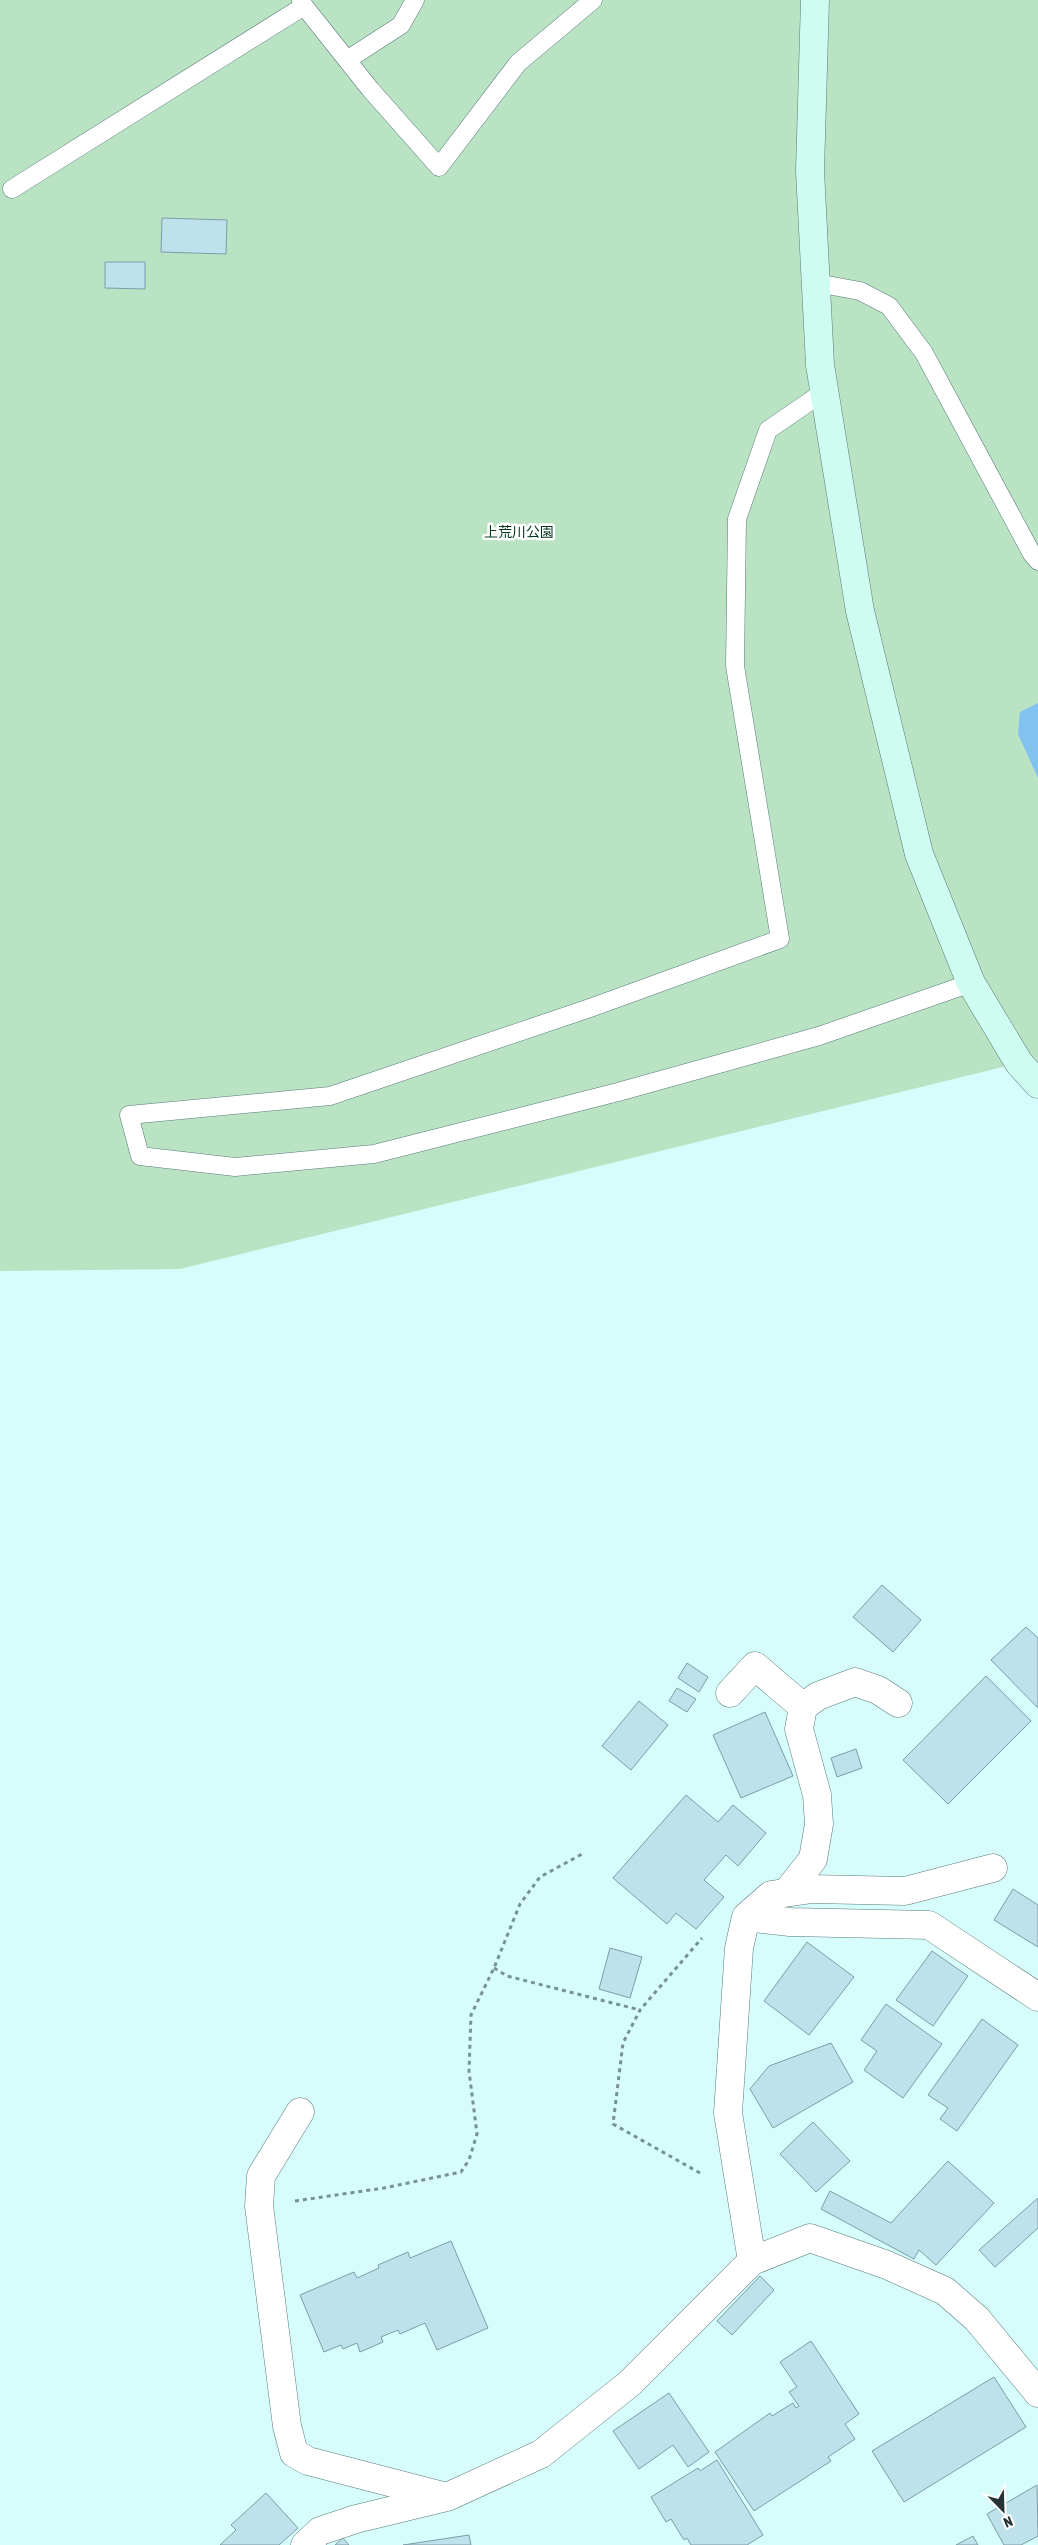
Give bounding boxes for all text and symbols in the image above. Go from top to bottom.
park label: 上荒川公園 [484,524,554,540]
north arrow [978,2485,1028,2535]
text: N [1001,2513,1015,2531]

